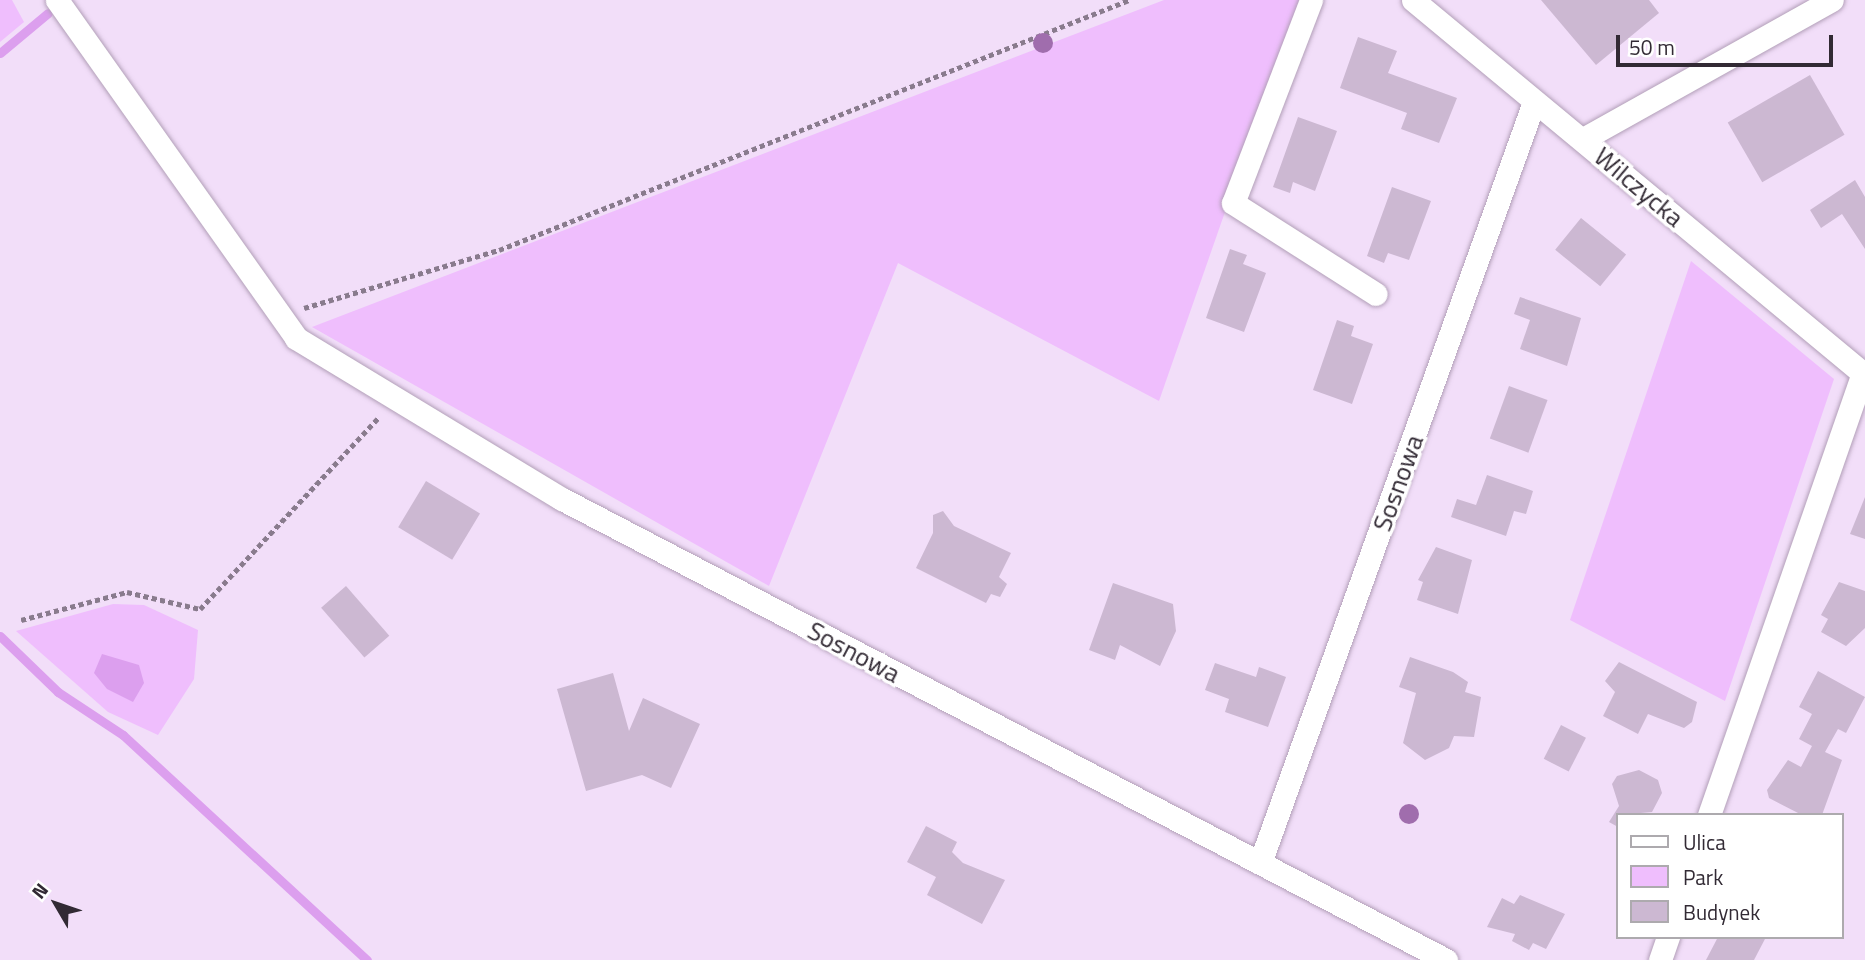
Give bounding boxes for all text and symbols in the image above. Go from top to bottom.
scale bar [1620,21,1837,65]
text: 50 m [1629,31,1675,63]
street label: Wilczycka [1588,141,1690,233]
street label: Sosnowa [1366,431,1430,535]
street label: Sosnowa [802,615,906,689]
legend [1616,813,1844,939]
text: Ulica [1683,826,1726,858]
text: Park [1683,861,1723,893]
north arrow [21,869,91,939]
text: N [24,876,55,905]
text: Budynek [1683,896,1760,928]

